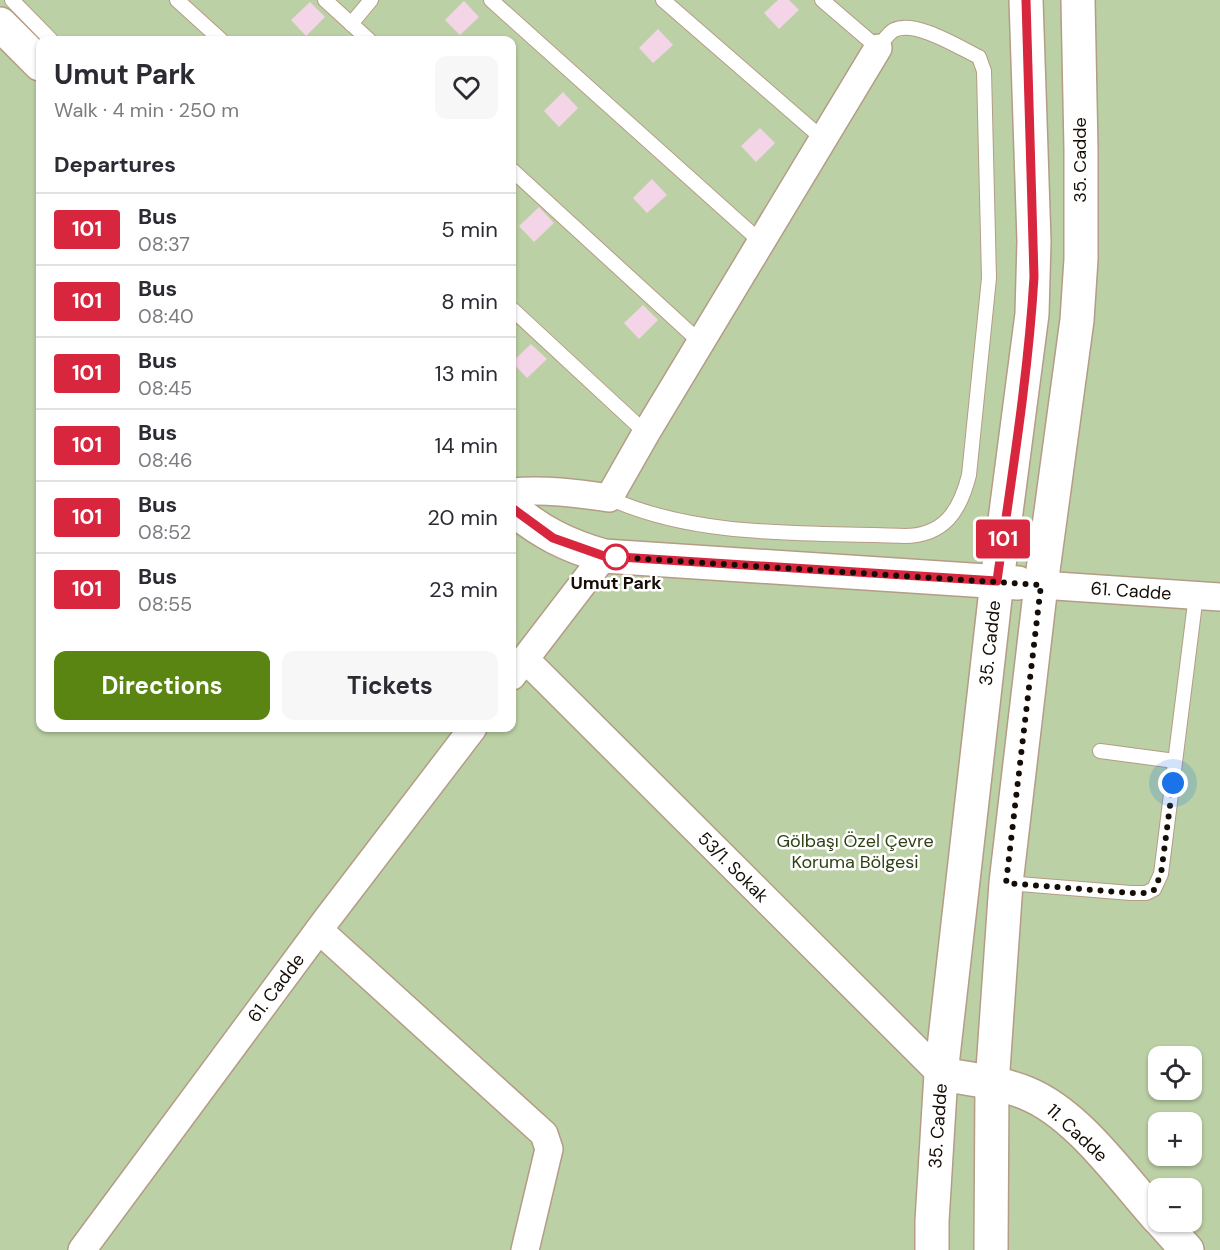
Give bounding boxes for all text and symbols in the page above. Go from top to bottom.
text: Umut Park [54,56,196,93]
button: heart [435,56,498,119]
text: Walk · 4 min · 250 m [54,97,239,123]
street label: 35. Cadde [1068,117,1092,203]
text: Departures [54,150,176,179]
text: Bus [138,202,177,231]
text: 101 [72,215,102,243]
text: 5 min [441,215,498,244]
text: 08:37 [138,231,190,257]
text: Bus [138,274,177,303]
text: 101 [72,287,102,315]
text: 8 min [441,287,498,316]
text: 08:40 [138,303,194,329]
text: Bus [138,346,177,375]
text: 101 [72,359,102,387]
text: 13 min [435,359,498,388]
text: 08:45 [138,375,192,401]
text: Bus [138,418,177,447]
text: 101 [72,431,102,459]
text: 14 min [434,431,498,460]
text: 08:46 [138,447,193,473]
text: Bus [138,490,177,519]
text: 101 [72,503,102,531]
text: 20 min [427,503,498,532]
text: 08:52 [138,519,191,545]
line badge: 101 [968,520,1038,558]
text: 101 [988,525,1018,553]
marker: Umut Park [603,544,629,570]
text: Bus [138,562,177,591]
place label: Umut Park [570,571,662,595]
text: 101 [72,575,102,603]
text: 23 min [429,575,498,604]
street label: 61. Cadde [1090,576,1172,606]
text: 08:55 [138,591,192,617]
street label: 35. Cadde [974,599,1006,687]
button: Directions [54,651,270,720]
button: Tickets [282,651,498,720]
your location [1158,768,1188,798]
street label: 53/1. Sokak [692,826,774,908]
park label: Gölbaşı Özel Çevre Koruma Bölgesi [776,829,934,874]
street label: 61. Cadde [242,949,310,1027]
map controls [1148,1046,1202,1232]
button: locate [1148,1046,1202,1100]
street label: 35. Cadde [923,1083,953,1169]
street label: 11. Cadde [1041,1099,1113,1167]
button: + [1148,1112,1202,1166]
button: − [1148,1178,1202,1232]

